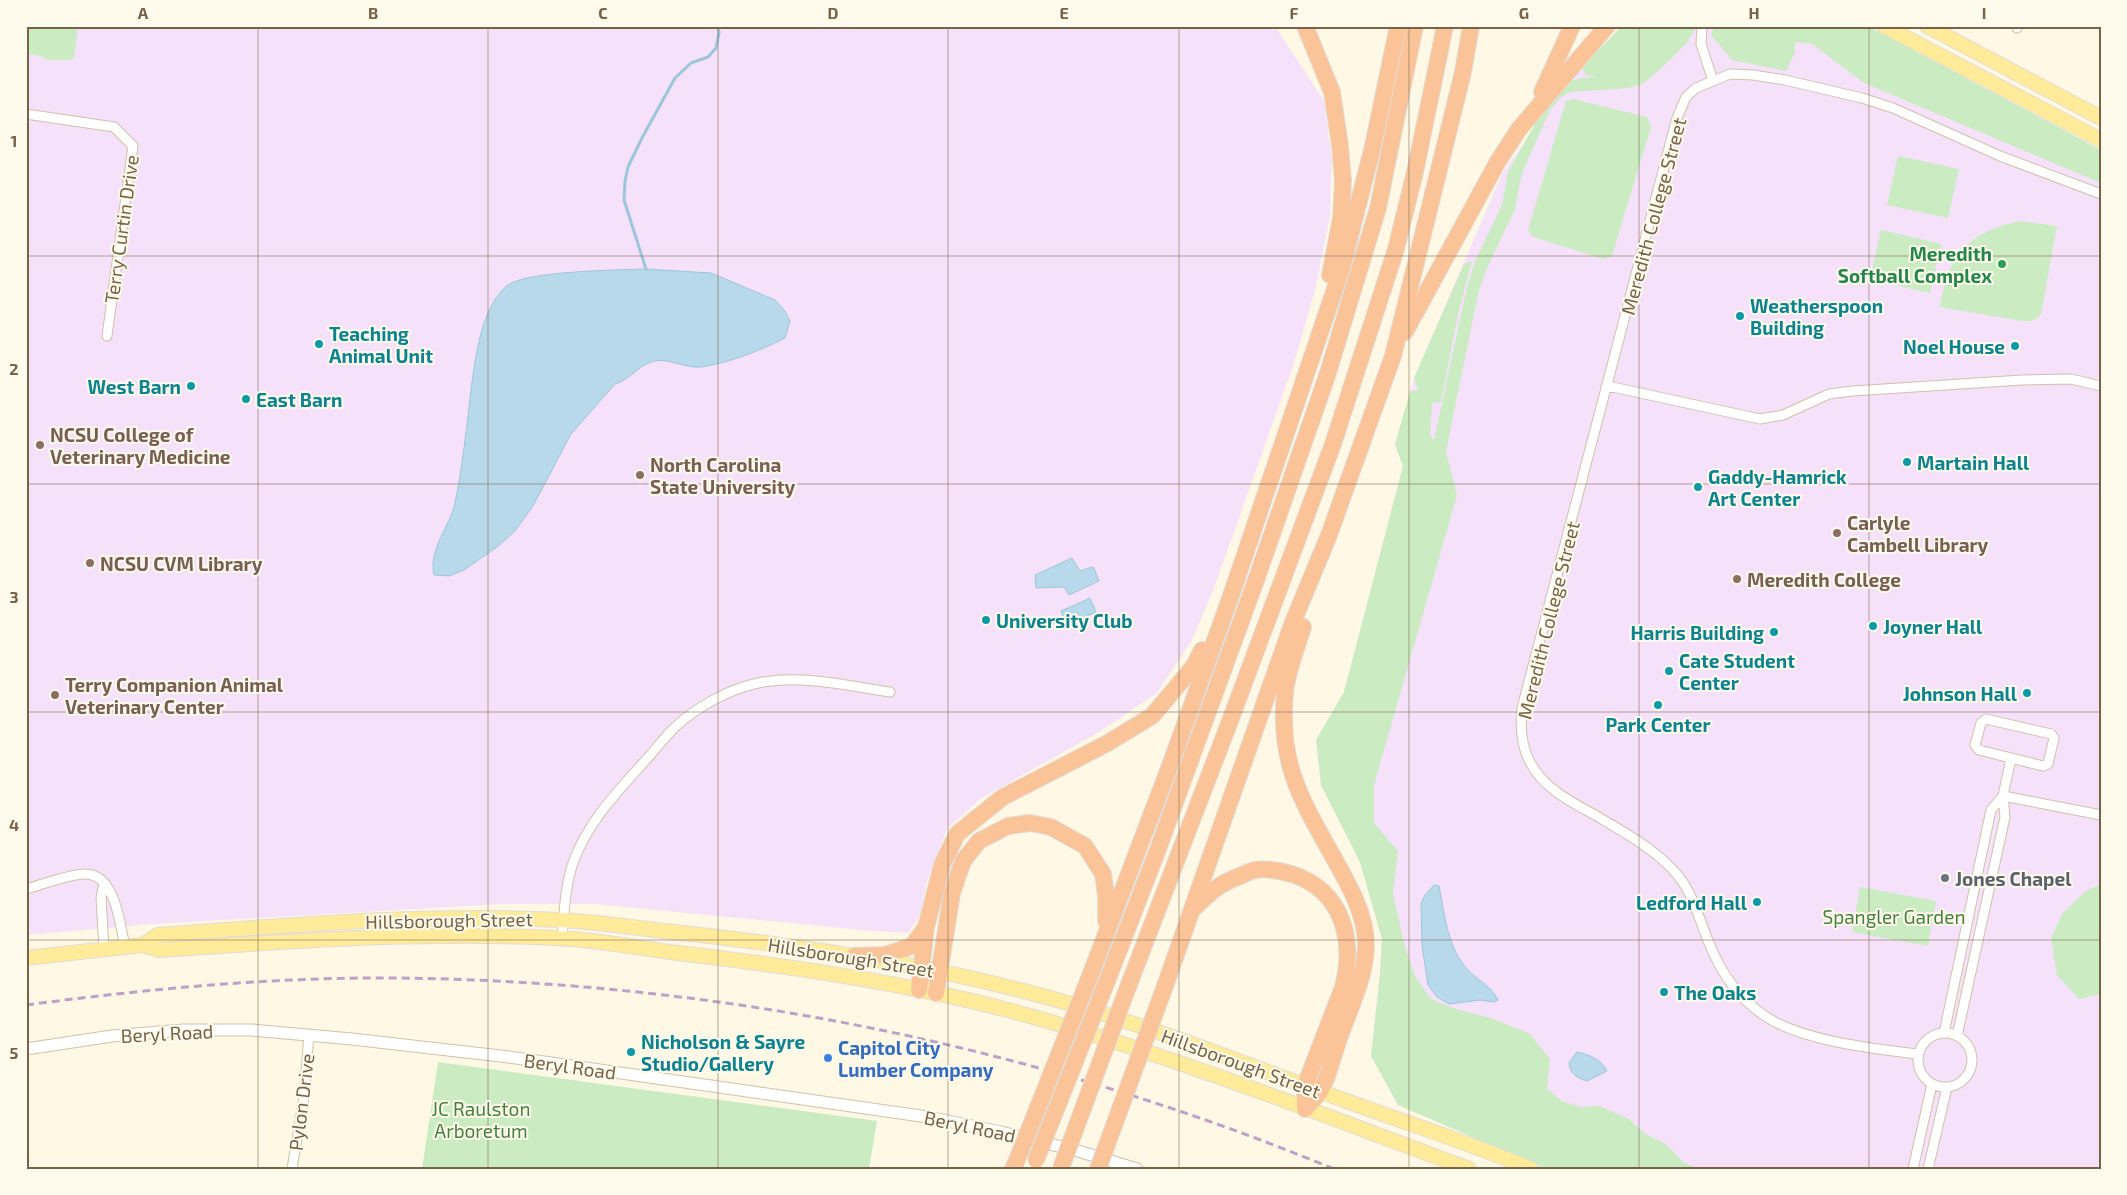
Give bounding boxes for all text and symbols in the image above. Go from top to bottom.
text: A [138,3,149,22]
text: B [368,3,378,22]
text: C [598,3,608,22]
text: D [828,3,839,22]
text: E [1059,3,1069,22]
text: F [1290,3,1299,22]
text: G [1519,3,1529,22]
text: H [1748,3,1760,22]
text: I [1982,3,1986,22]
street label: Meredith College Street [1616,115,1690,317]
text: 1 [11,131,17,150]
street label: Terry Curtin Drive [99,153,143,305]
place label: Meredith Softball Complex [1838,242,1992,287]
marker: Meredith Softball Complex [1996,258,2008,270]
place label: Weatherspoon Building [1750,294,1883,339]
marker: Weatherspoon Building [1734,310,1746,322]
place label: Teaching Animal Unit [329,322,433,367]
place label: Noel House [1903,335,2005,358]
marker: Teaching Animal Unit [313,338,325,350]
marker: Noel House [2009,340,2021,352]
text: 2 [9,359,19,378]
place label: West Barn [88,375,181,398]
marker: West Barn [185,380,197,392]
place label: East Barn [256,388,342,411]
marker: East Barn [240,393,252,405]
place label: NCSU College of Veterinary Medicine [50,423,231,469]
marker: NCSU College of Veterinary Medicine [34,439,46,451]
place label: Martain Hall [1917,451,2030,474]
place label: North Carolina State University [650,453,796,499]
marker: Martain Hall [1901,456,1913,468]
place label: Gaddy-Hamrick Art Center [1708,465,1847,510]
marker: North Carolina State University [634,469,646,481]
marker: Gaddy-Hamrick Art Center [1692,481,1704,493]
place label: Carlyle Cambell Library [1847,511,1989,557]
street label: Meredith College Street [1512,519,1584,721]
marker: Carlyle Cambell Library [1831,527,1843,539]
place label: NCSU CVM Library [100,552,263,576]
marker: NCSU CVM Library [84,557,96,569]
place label: Meredith College [1747,568,1901,591]
marker: Meredith College [1731,573,1743,585]
text: 3 [9,587,19,606]
place label: University Club [996,609,1133,633]
marker: University Club [980,614,992,626]
place label: Joyner Hall [1883,615,1983,639]
marker: Joyner Hall [1867,620,1879,632]
place label: Harris Building [1630,621,1764,644]
marker: Harris Building [1768,626,1780,638]
place label: Cate Student Center [1679,649,1795,694]
marker: Cate Student Center [1663,665,1675,677]
place label: Terry Companion Animal Veterinary Center [65,673,284,719]
place label: Johnson Hall [1903,682,2018,705]
marker: Johnson Hall [2021,687,2033,699]
marker: Terry Companion Animal Veterinary Center [49,689,61,701]
marker: Park Center [1652,699,1664,711]
place label: Park Center [1605,713,1711,736]
text: 4 [9,815,19,834]
place label: Jones Chapel [1955,867,2072,890]
marker: Jones Chapel [1939,872,1951,884]
place label: Ledford Hall [1636,891,1748,914]
marker: Ledford Hall [1751,896,1763,908]
park label: Spangler Garden [1823,905,1965,928]
street label: Hillsborough Street [365,907,533,933]
street label: Hillsborough Street [766,933,936,981]
place label: The Oaks [1674,981,1756,1004]
marker: The Oaks [1658,986,1670,998]
street label: Beryl Road [120,1019,214,1047]
street label: Hillsborough Street [1158,1024,1324,1102]
place label: Nicholson & Sayre Studio/Gallery [641,1030,806,1076]
place label: Capitol City Lumber Company [838,1036,994,1082]
text: 5 [10,1043,19,1062]
marker: Nicholson & Sayre Studio/Gallery [625,1046,637,1058]
street label: Beryl Road [522,1048,618,1084]
street label: Pylon Drive [284,1052,318,1152]
marker: Capitol City Lumber Company [822,1052,834,1064]
park label: JC Raulston Arboretum [432,1097,530,1142]
street label: Beryl Road [922,1105,1018,1147]

